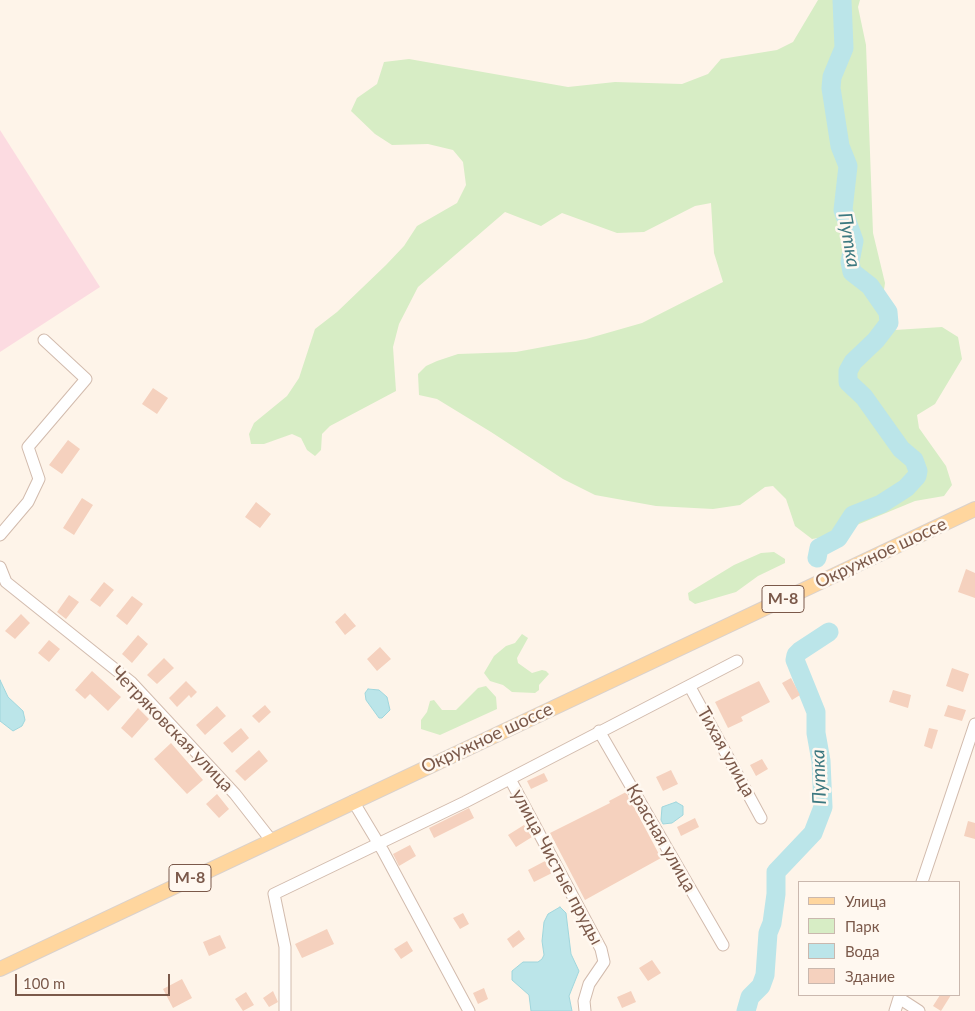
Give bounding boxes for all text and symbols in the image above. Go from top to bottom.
water label: Путка [833,211,865,269]
street label: Окружное шоссе [812,513,950,593]
road number: М-8 [762,586,804,612]
street label: Четряковская улица [106,662,238,796]
street label: Окружное шоссе [418,698,556,778]
street label: Тихая улица [692,703,760,801]
water label: Путка [807,749,831,805]
street label: Красная улица [621,780,701,896]
street label: улица Чистые пруды [507,785,607,949]
road number: М-8 [169,864,211,891]
legend [798,881,960,996]
text: Улица [845,892,886,910]
text: Парк [845,917,879,935]
text: Вода [845,942,880,960]
scale bar [18,964,172,996]
text: Здание [845,967,895,985]
text: 100 m [23,974,65,992]

